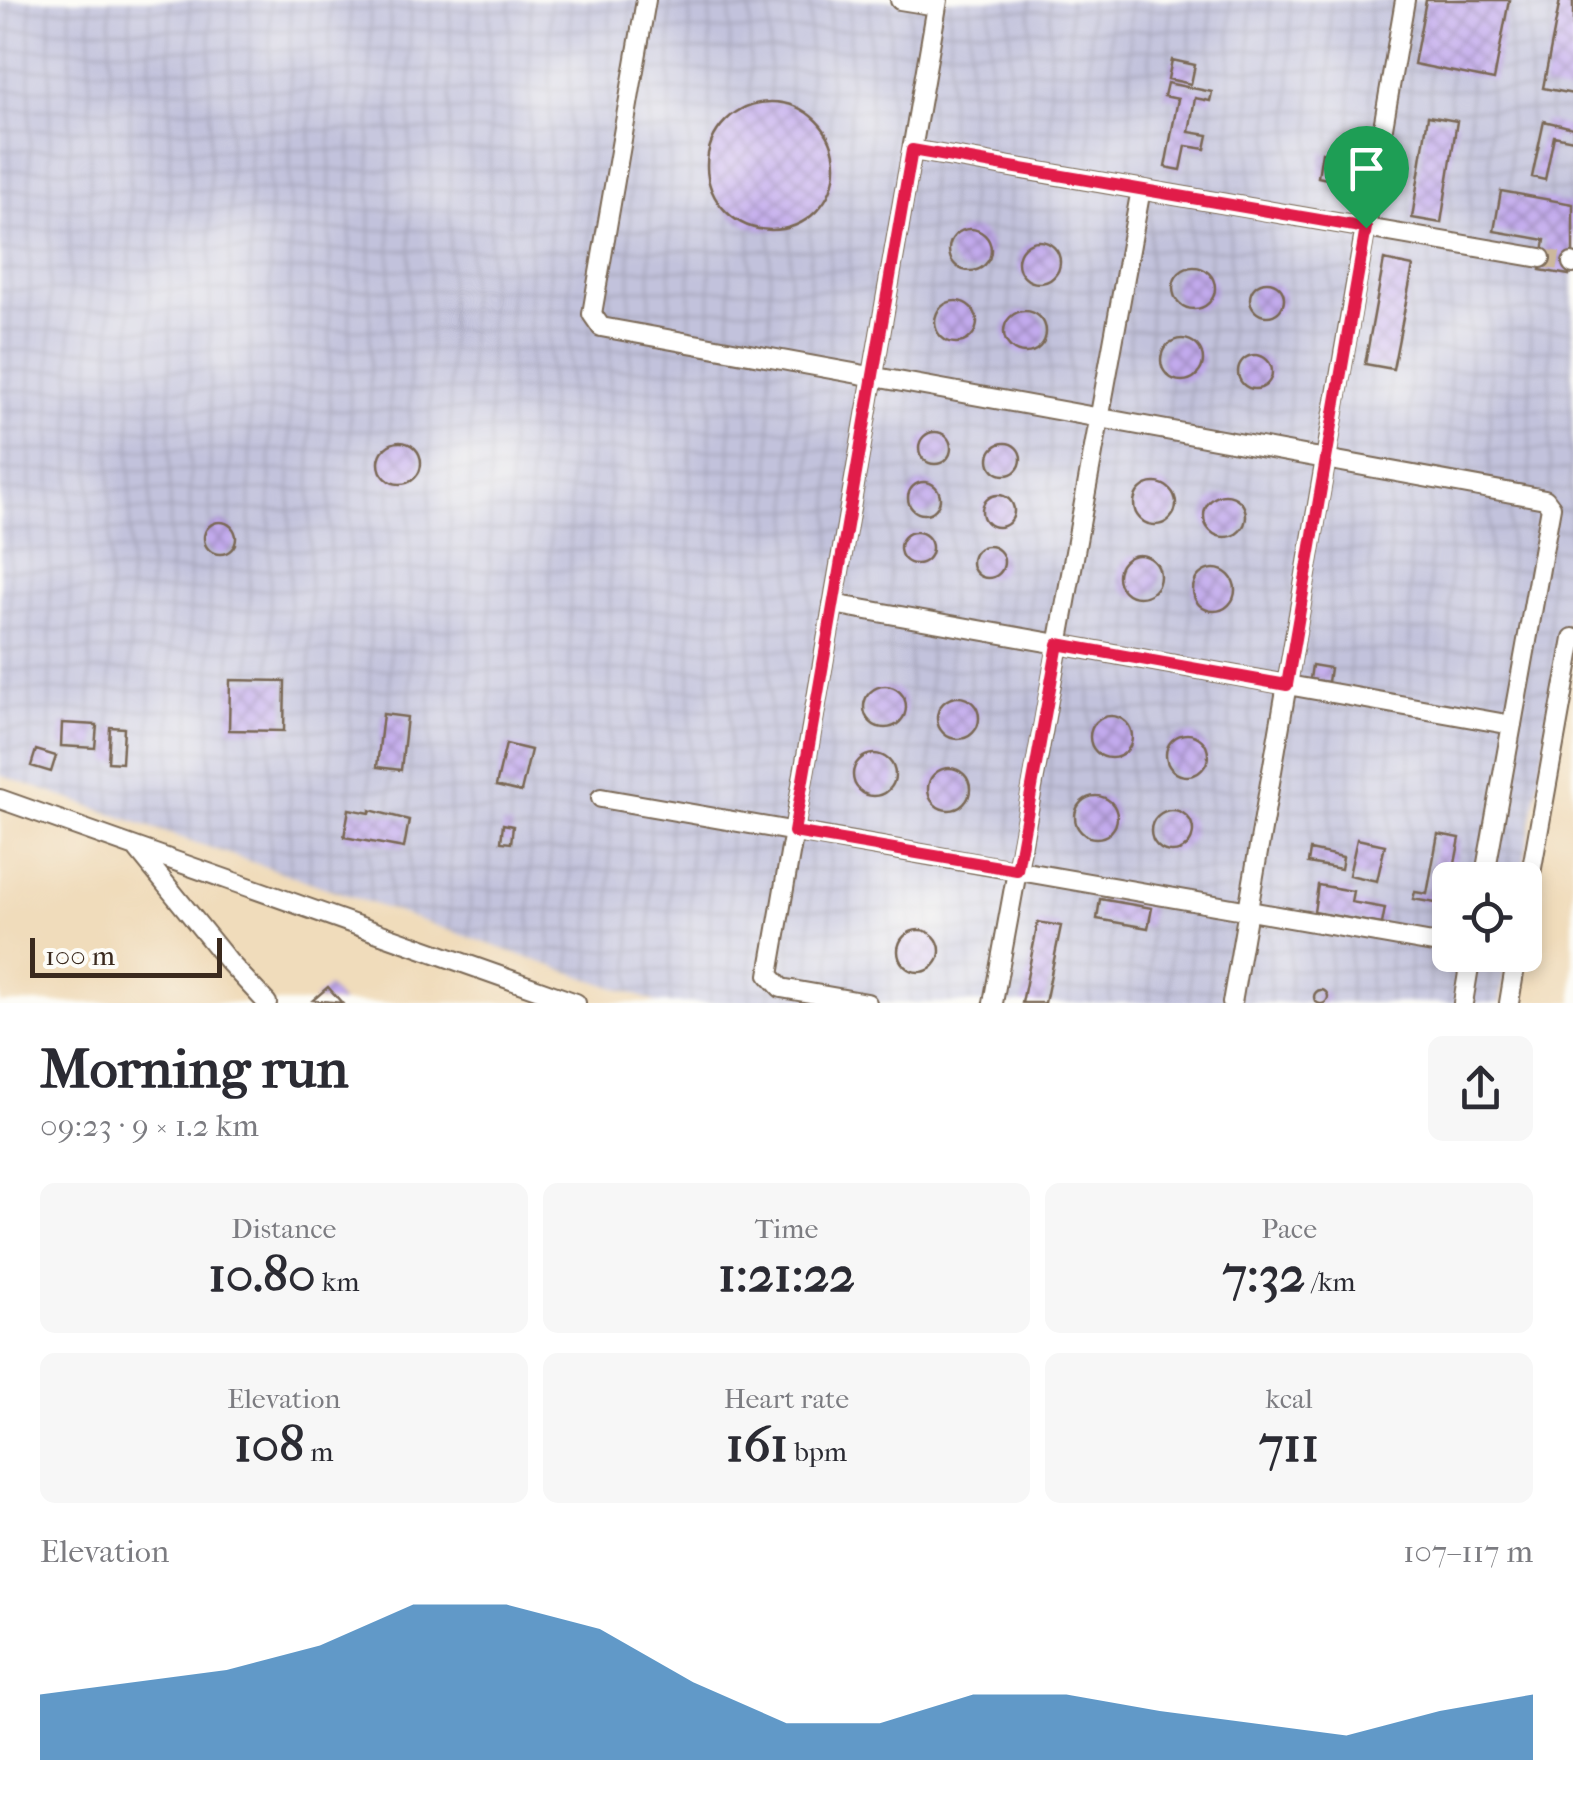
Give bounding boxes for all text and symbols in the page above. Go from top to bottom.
pin [1324,126,1409,229]
icon: arrive [1339,141,1394,196]
map controls [1432,862,1542,972]
button: locate [1432,862,1542,972]
scale bar [30,933,222,978]
text: 100 m [45,939,115,972]
button: share [1428,1036,1533,1141]
text: Morning run [40,1037,348,1101]
text: 09:23 · 9 × 1.2 km [40,1107,259,1144]
text: Distance [231,1212,336,1245]
text: Time [755,1212,818,1245]
text: Pace [1261,1212,1317,1245]
text: 10.80 [208,1245,316,1304]
text: 1:21:22 [718,1245,855,1304]
text: 7:32 [1223,1245,1305,1304]
text: km [316,1265,359,1298]
text: /km [1305,1265,1356,1298]
text: Elevation [227,1382,340,1415]
text: Heart rate [724,1382,849,1415]
text: kcal [1266,1382,1313,1415]
text: 108 [234,1415,304,1474]
text: 161 [726,1415,788,1474]
text: 711 [1259,1415,1319,1474]
text: m [304,1435,334,1468]
text: bpm [788,1435,847,1468]
text: Elevation [40,1533,169,1570]
text: 107–117 m [1403,1533,1533,1570]

